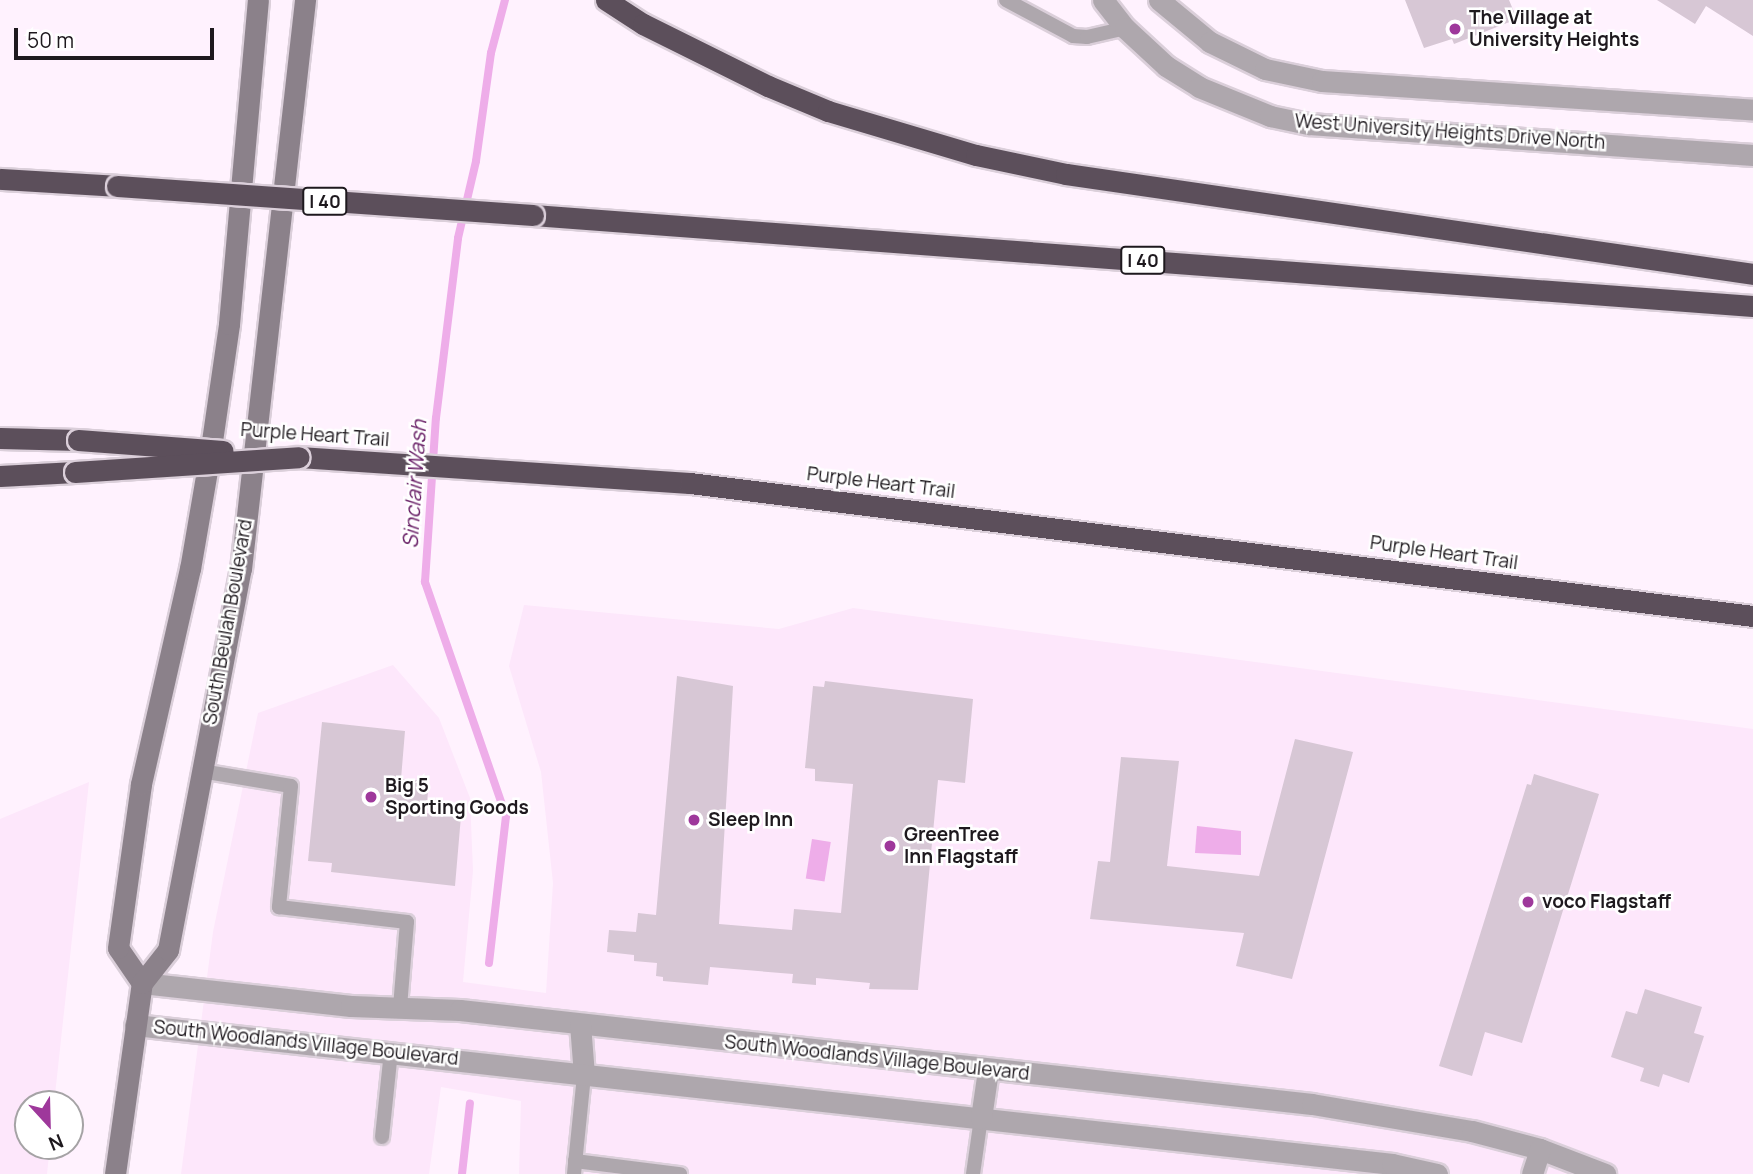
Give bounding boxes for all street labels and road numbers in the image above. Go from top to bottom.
street label: West University Heights Drive North [1294,110,1606,154]
road number: I 40 [302,186,348,216]
road number: I 40 [1120,246,1166,274]
street label: Purple Heart Trail [240,418,390,452]
street label: Purple Heart Trail [806,463,956,503]
street label: South Beulah Boulevard [199,518,257,726]
street label: Purple Heart Trail [1369,531,1519,575]
street label: South Woodlands Village Boulevard [152,1016,460,1070]
street label: South Woodlands Village Boulevard [723,1031,1031,1085]

